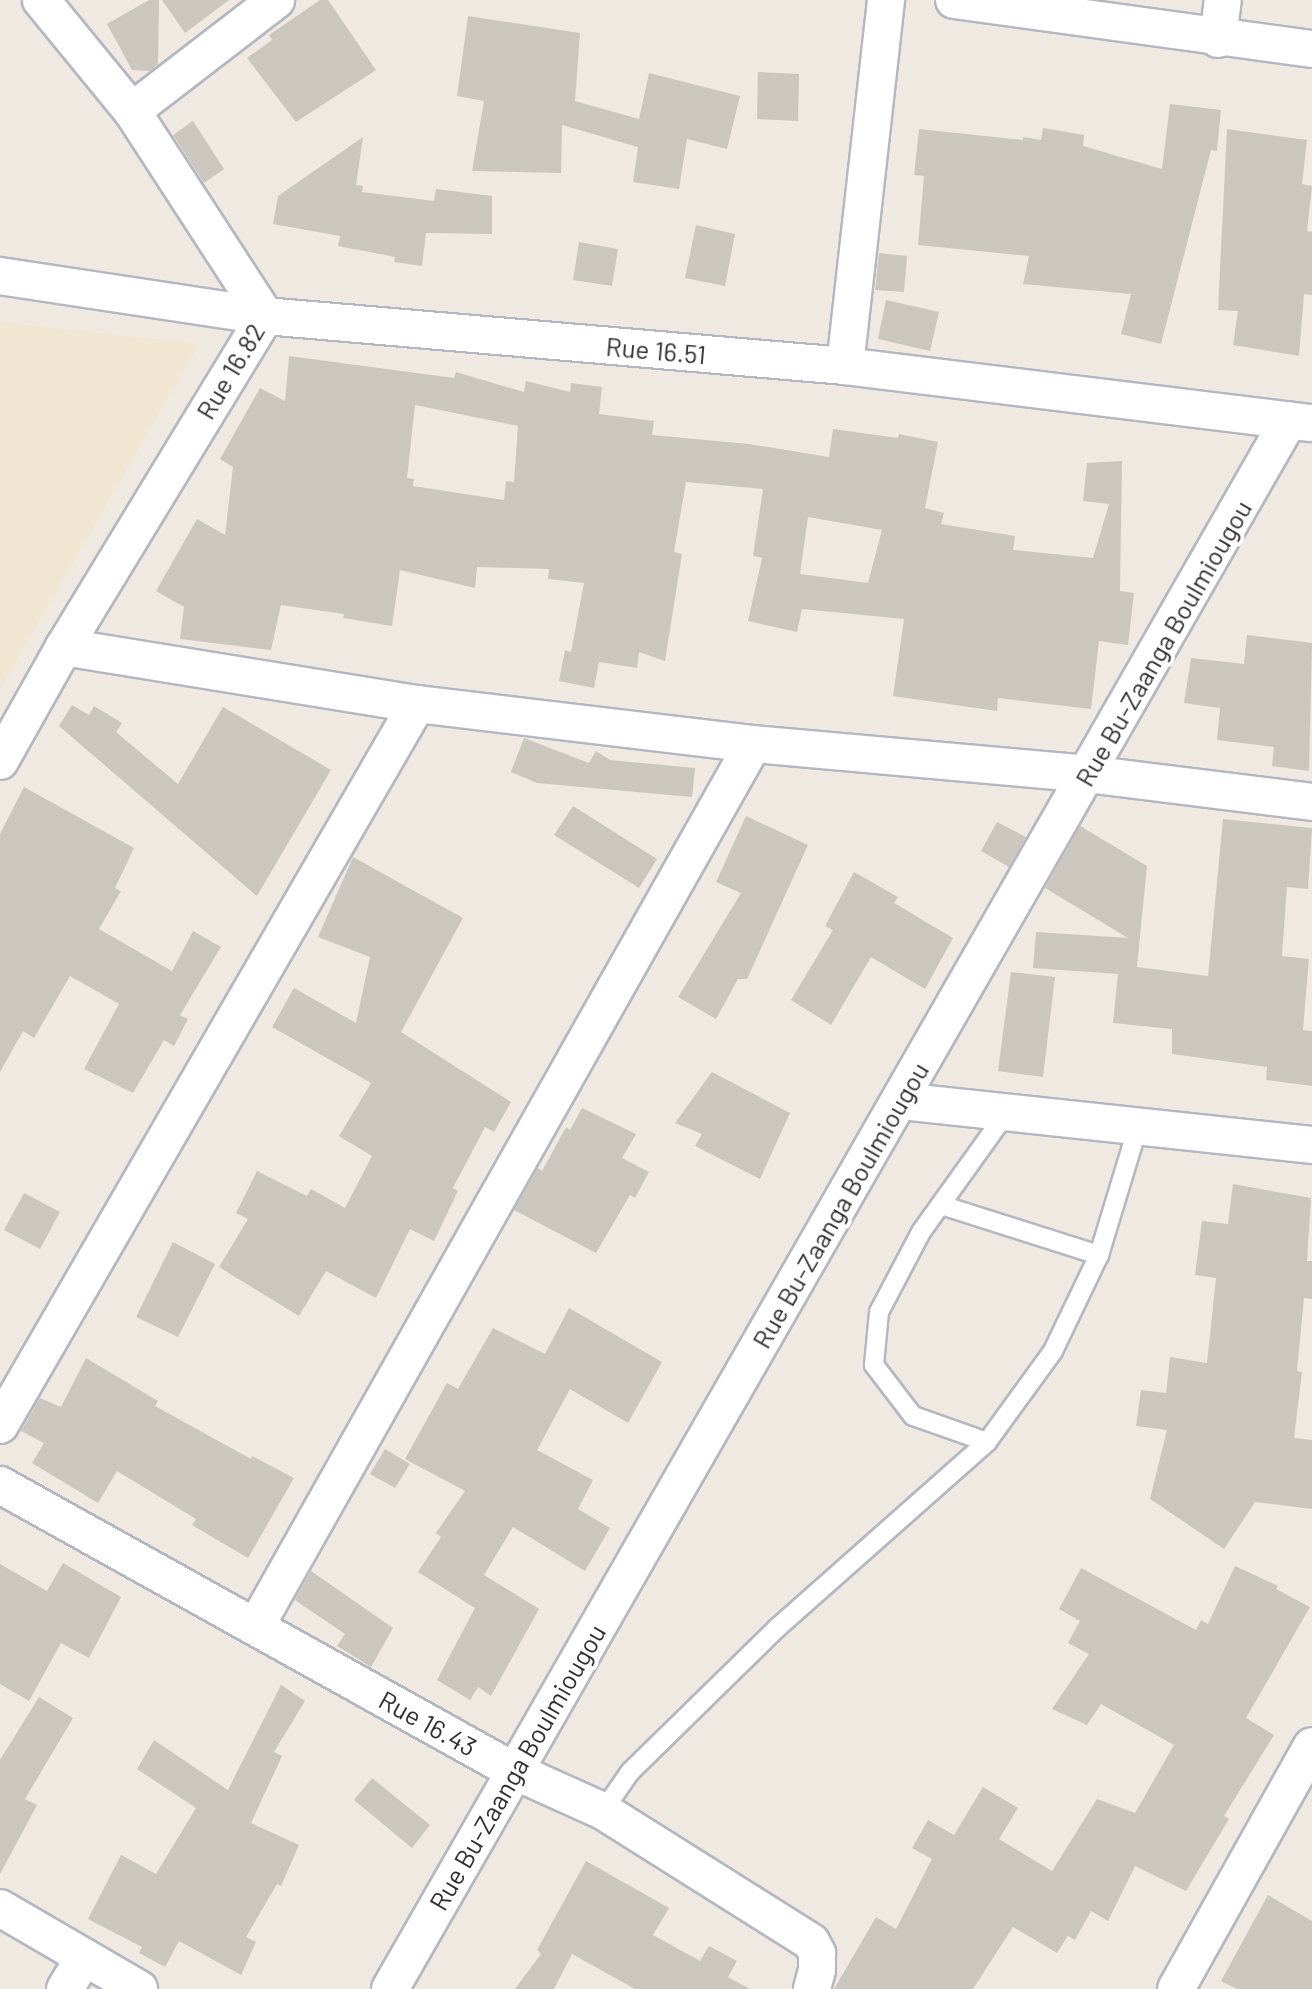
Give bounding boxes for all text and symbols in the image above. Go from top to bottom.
street label: Rue 16.82 [189,317,271,425]
street label: Rue 16.51 [605,330,707,370]
street label: Rue Bu-Zaanga Boulmiougou [1068,495,1258,791]
street label: Rue Bu-Zaanga Boulmiougou [745,1057,935,1353]
street label: Rue Bu-Zaanga Boulmiougou [422,1619,612,1915]
street label: Rue 16.43 [374,1684,482,1762]

